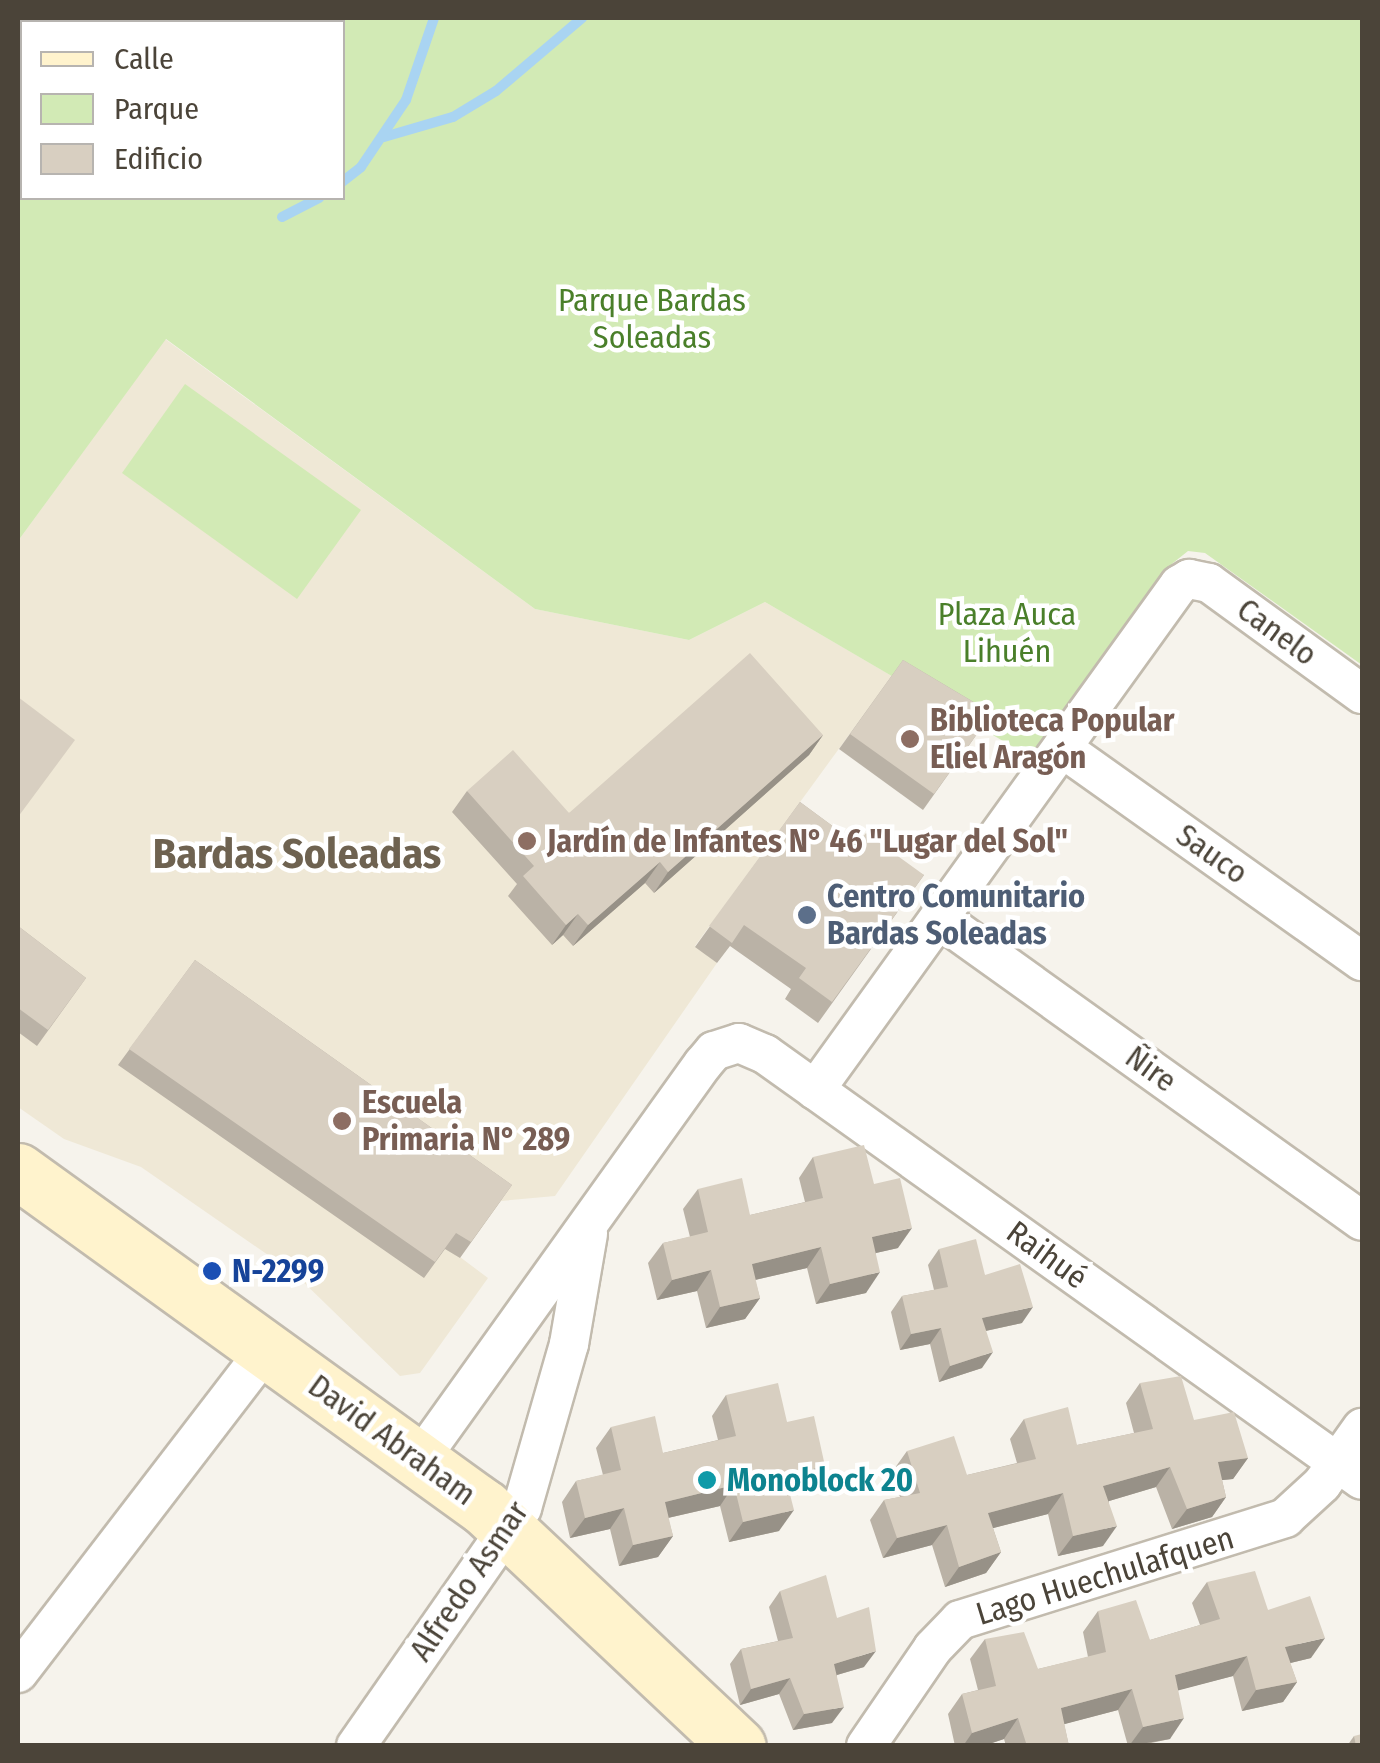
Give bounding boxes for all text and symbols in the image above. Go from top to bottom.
legend [20,20,345,200]
text: Calle [114,41,174,77]
text: Parque [114,91,199,127]
text: Edificio [114,141,203,177]
park label: Parque Bardas Soleadas [558,282,746,357]
street label: Canelo [1230,590,1324,674]
park label: Plaza Auca Lihuén [938,596,1076,671]
place label: Biblioteca Popular Eliel Aragón [930,702,1174,777]
marker: Biblioteca Popular Eliel Aragón [899,728,921,750]
street label: Sauco [1169,816,1255,892]
place label: Jardín de Infantes N° 46 "Lugar del Sol" [547,822,1068,860]
district label: Bardas Soleadas [153,829,441,879]
marker: Jardín de Infantes N° 46 "Lugar del Sol" [516,830,538,852]
place label: Centro Comunitario Bardas Soleadas [827,878,1085,953]
marker: Centro Comunitario Bardas Soleadas [796,904,818,926]
street label: Ñire [1118,1038,1184,1100]
place label: Escuela Primaria N° 289 [362,1084,570,1159]
marker: Escuela Primaria N° 289 [331,1110,353,1132]
street label: Raihué [999,1213,1095,1297]
place label: N-2299 [232,1252,324,1290]
marker: N-2299 [201,1260,223,1282]
street label: David Abraham [301,1366,483,1514]
place label: Monoblock 20 [727,1461,913,1499]
marker: Monoblock 20 [696,1469,718,1491]
street label: Alfredo Asmar [401,1494,537,1668]
street label: Lago Huechulafquen [972,1519,1238,1633]

